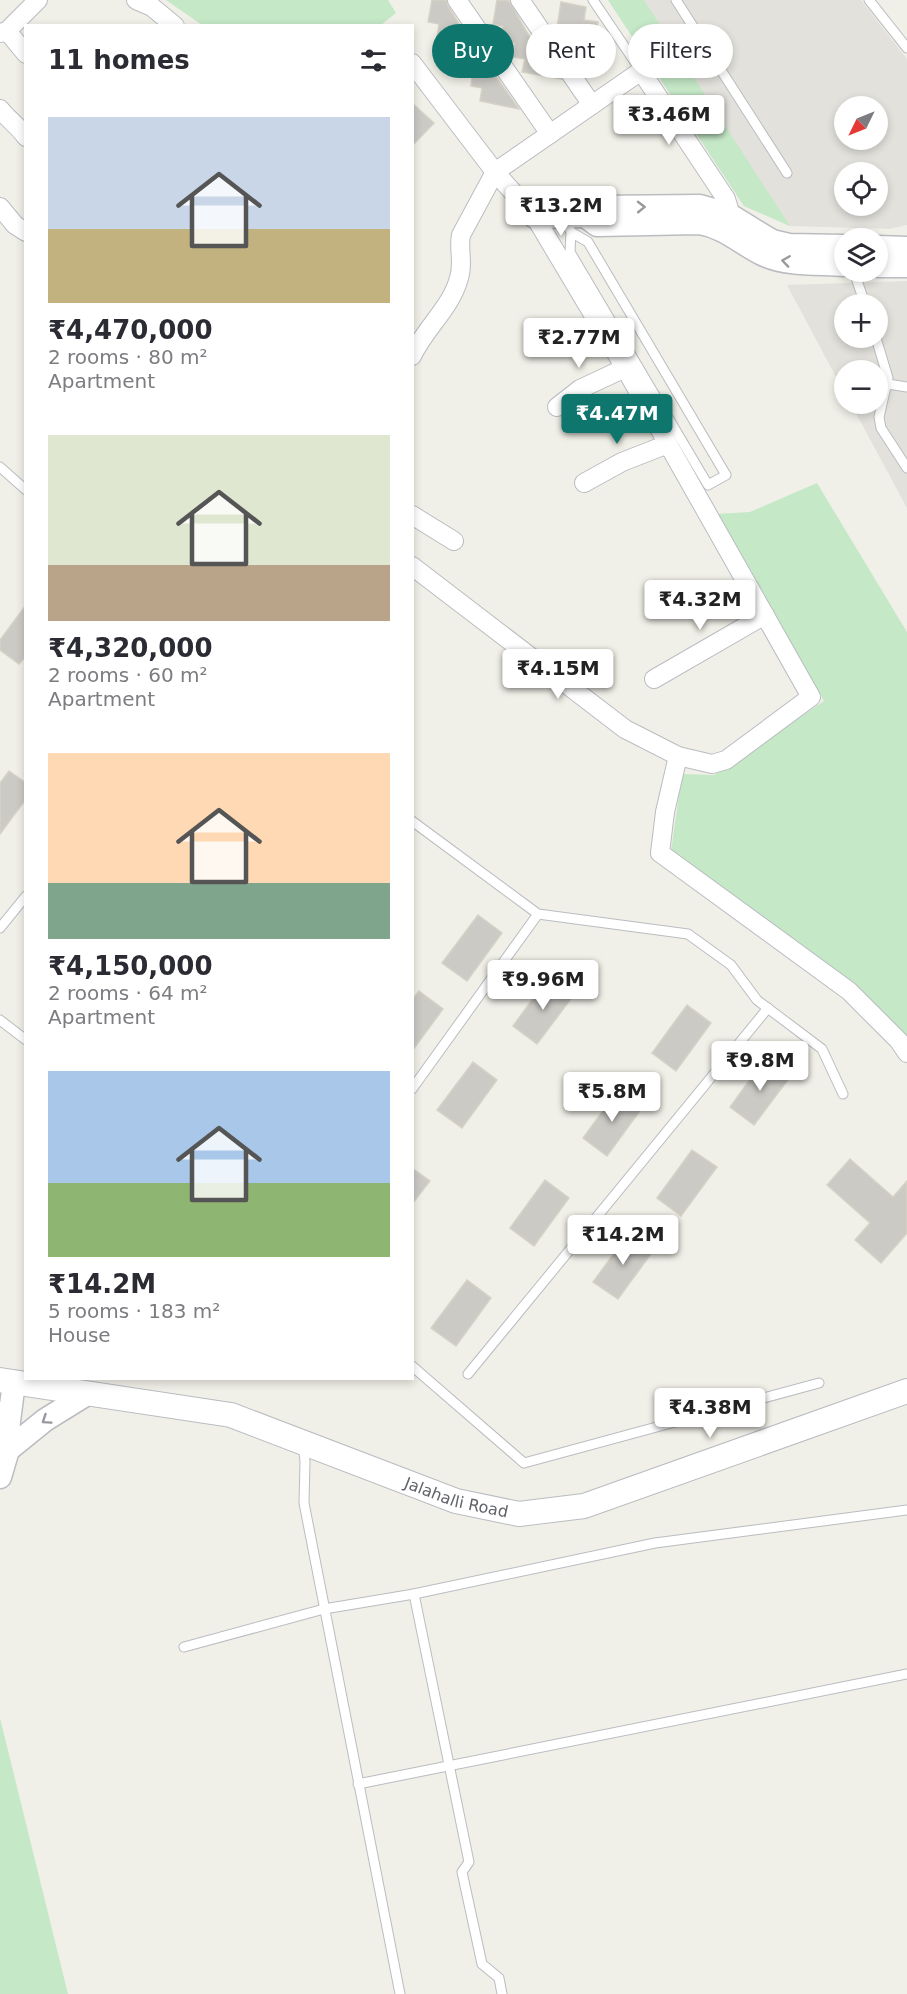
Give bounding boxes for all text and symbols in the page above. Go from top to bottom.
chip: Buy [432,24,514,78]
chip: Rent [526,24,616,78]
chip: Filters [628,24,733,78]
icon: filters [357,44,390,77]
text: 11 homes [48,45,190,75]
pin: ₹3.46M [620,95,718,146]
north arrow [834,96,888,150]
map controls [834,96,888,414]
text: ₹3.46M [627,102,711,126]
icon: home [165,156,273,264]
button: locate [834,162,888,216]
pin: ₹13.2M [512,186,610,237]
text: ₹13.2M [519,193,603,217]
one-way arrow [636,200,645,213]
button: layers [834,228,888,282]
one-way arrow [782,255,791,267]
button: + [834,294,888,348]
text: ₹4,470,000 [48,315,212,345]
pin: ₹2.77M [530,318,628,369]
text: ₹2.77M [537,325,621,349]
text: 2 rooms · 80 m² [48,345,208,369]
button: − [834,360,888,414]
text: Apartment [48,369,155,393]
pin: ₹4.47M [568,394,666,445]
text: ₹4.47M [575,401,659,425]
icon: home [165,474,273,582]
pin: ₹4.32M [651,580,749,631]
text: ₹4.32M [658,587,742,611]
text: ₹4,320,000 [48,633,212,663]
pin: ₹4.15M [509,649,607,700]
text: ₹4.15M [516,656,600,680]
text: 2 rooms · 60 m² [48,663,208,687]
text: Apartment [48,687,155,711]
icon: home [165,792,273,900]
text: ₹4,150,000 [48,951,212,981]
pin: ₹9.96M [494,960,592,1011]
text: ₹9.96M [501,967,585,991]
text: 2 rooms · 64 m² [48,981,208,1005]
text: Apartment [48,1005,155,1029]
pin: ₹9.8M [718,1041,802,1092]
text: ₹9.8M [725,1048,795,1072]
pin: ₹5.8M [570,1072,654,1123]
text: ₹5.8M [577,1079,647,1103]
icon: home [165,1110,273,1218]
pin: ₹14.2M [574,1215,672,1266]
text: ₹14.2M [581,1222,665,1246]
text: ₹14.2M [48,1269,156,1299]
text: 5 rooms · 183 m² [48,1299,220,1323]
text: House [48,1323,111,1347]
pin: ₹4.38M [661,1388,759,1439]
text: ₹4.38M [668,1395,752,1419]
one-way arrow [42,1413,53,1424]
street label: Jalahalli Road [401,1472,510,1521]

